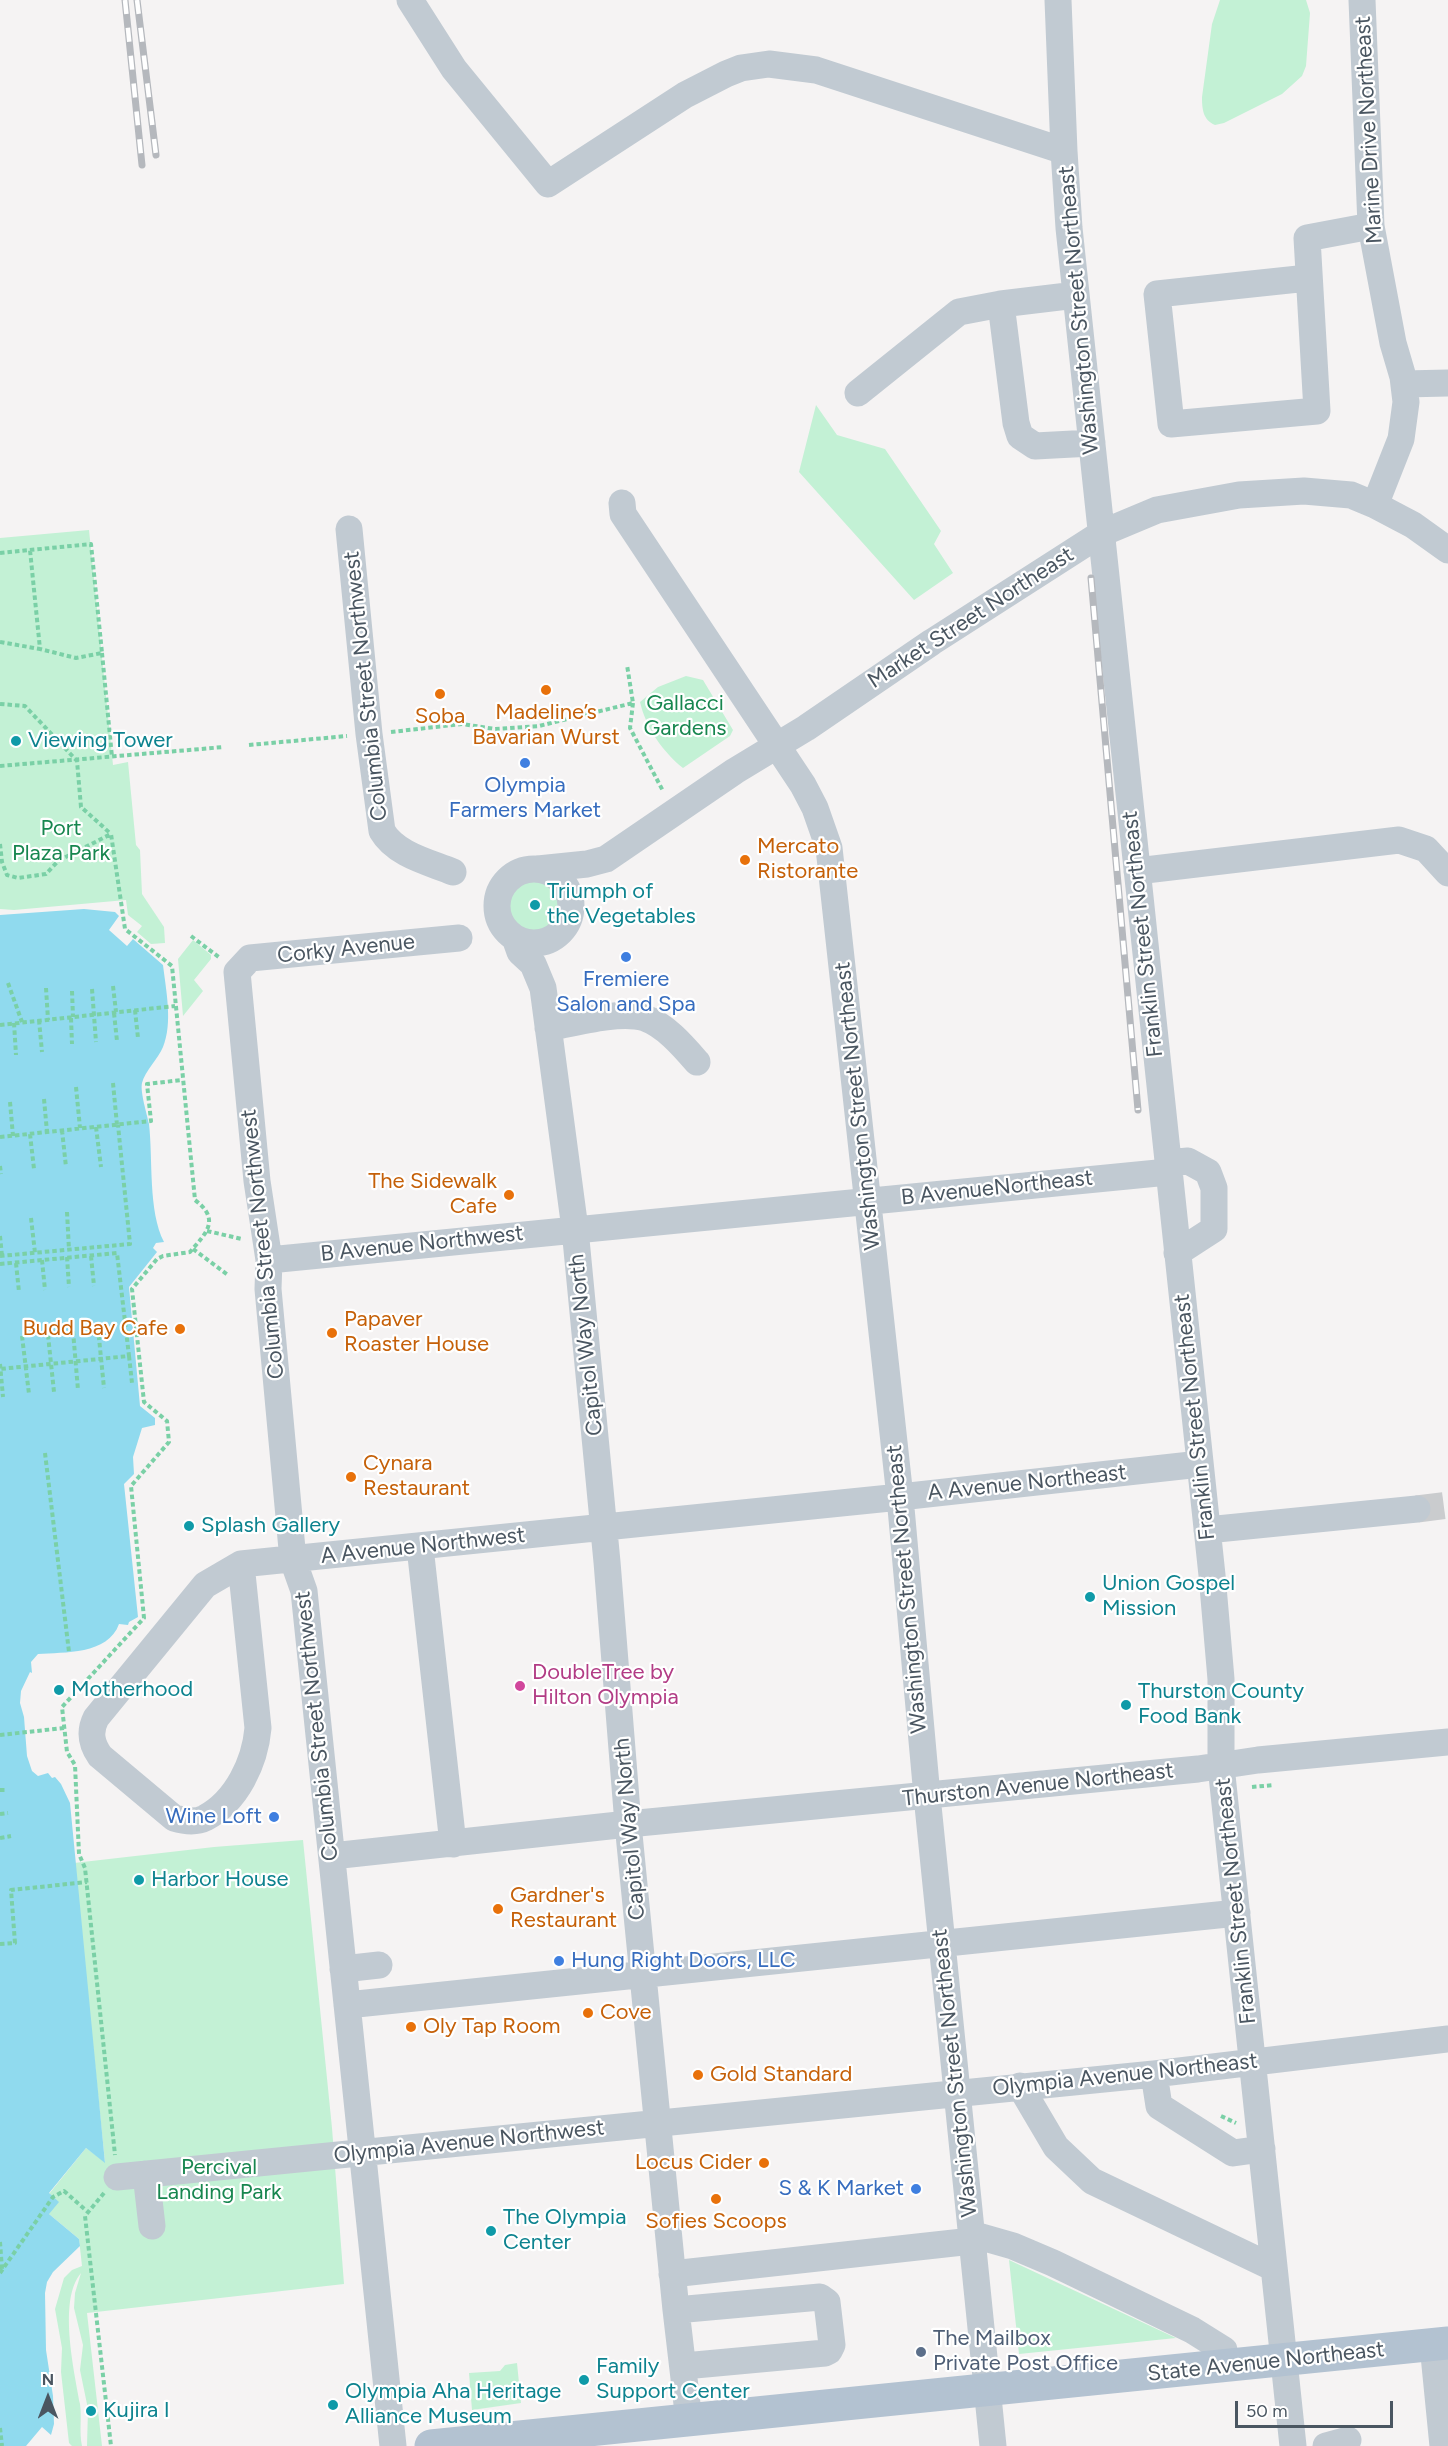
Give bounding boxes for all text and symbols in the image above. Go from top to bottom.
street label: Marine Drive Northeast [1350,15,1388,245]
street label: Washington Street Northeast [1053,165,1105,455]
street label: Market Street Northeast [863,542,1079,694]
street label: Columbia Street Northwest [339,550,393,822]
marker: Madeline’s Bavarian Wurst [539,683,553,697]
marker: Soba [433,687,447,701]
park label: Gallacci Gardens [644,691,726,742]
place label: Madeline’s Bavarian Wurst [472,700,620,752]
place label: Soba [415,704,465,730]
place label: Viewing Tower [28,728,173,754]
marker: Viewing Tower [9,734,23,748]
marker: Olympia Farmers Market [518,756,532,770]
place label: Olympia Farmers Market [449,773,601,824]
street label: Franklin Street Northeast [1117,809,1169,1059]
park label: Port Plaza Park [12,816,110,867]
place label: Mercato Ristorante [757,834,858,885]
marker: Mercato Ristorante [738,853,752,867]
place label: Triumph of the Vegetables [547,879,696,930]
marker: Triumph of the Vegetables [528,898,542,912]
street label: Corky Avenue [276,929,416,969]
marker: Fremiere Salon and Spa [619,950,633,964]
street label: Washington Street Northeast [830,961,886,1251]
place label: Fremiere Salon and Spa [556,967,696,1018]
street label: Columbia Street Northwest [236,1108,290,1380]
street label: B AvenueNortheast [900,1165,1094,1211]
place label: The Sidewalk Cafe [368,1169,497,1220]
marker: The Sidewalk Cafe [502,1188,516,1202]
street label: B Avenue Northwest [319,1220,525,1268]
street label: Capitol Way North [563,1253,609,1437]
street label: Franklin Street Northeast [1169,1292,1221,1542]
place label: Papaver Roaster House [344,1307,489,1358]
place label: Budd Bay Cafe [22,1316,168,1342]
marker: Budd Bay Cafe [173,1322,187,1336]
marker: Papaver Roaster House [325,1326,339,1340]
street label: Washington Street Northeast [881,1444,933,1734]
place label: Cynara Restaurant [363,1451,470,1502]
street label: A Avenue Northeast [926,1459,1128,1507]
marker: Cynara Restaurant [344,1470,358,1484]
place label: Splash Gallery [201,1513,340,1539]
marker: Splash Gallery [182,1519,196,1533]
street label: A Avenue Northwest [319,1522,527,1570]
place label: Union Gospel Mission [1102,1571,1235,1622]
street label: Columbia Street Northwest [290,1590,344,1862]
marker: Union Gospel Mission [1083,1590,1097,1604]
place label: DoubleTree by Hilton Olympia [532,1660,679,1712]
place label: Motherhood [71,1677,193,1703]
marker: DoubleTree by Hilton Olympia [513,1679,527,1693]
place label: Thurston County Food Bank [1138,1679,1304,1730]
marker: Motherhood [52,1683,66,1697]
marker: Thurston County Food Bank [1119,1698,1133,1712]
street label: Capitol Way North [609,1737,651,1921]
street label: Thurston Avenue Northeast [901,1758,1175,1812]
street label: Franklin Street Northeast [1210,1776,1262,2026]
place label: Wine Loft [165,1804,262,1830]
marker: Wine Loft [267,1810,281,1824]
place label: Harbor House [151,1867,289,1893]
marker: Harbor House [132,1873,146,1887]
place label: Gardner's Restaurant [510,1883,617,1934]
marker: Gardner's Restaurant [491,1902,505,1916]
street label: Washington Street Northeast [927,1928,983,2218]
place label: Hung Right Doors, LLC [571,1948,796,1974]
marker: Hung Right Doors, LLC [552,1954,566,1968]
place label: Cove [600,2000,652,2026]
marker: Cove [581,2006,595,2020]
place label: Oly Tap Room [423,2014,560,2040]
marker: Oly Tap Room [404,2020,418,2034]
street label: Olympia Avenue Northeast [991,2048,1259,2102]
place label: Gold Standard [710,2062,852,2088]
marker: Gold Standard [691,2068,705,2082]
street label: Olympia Avenue Northwest [332,2115,606,2169]
place label: Locus Cider [635,2150,752,2176]
park label: Percival Landing Park [156,2155,282,2206]
marker: Locus Cider [757,2156,771,2170]
place label: S & K Market [779,2176,904,2202]
marker: S & K Market [909,2182,923,2196]
marker: Sofies Scoops [709,2192,723,2206]
place label: The Olympia Center [503,2205,626,2256]
place label: Sofies Scoops [645,2209,787,2235]
marker: The Olympia Center [484,2224,498,2238]
place label: The Mailbox Private Post Office [933,2326,1118,2378]
street label: State Avenue Northeast [1146,2336,1386,2388]
marker: The Mailbox Private Post Office [914,2345,928,2359]
place label: Family Support Center [596,2354,750,2406]
north arrow [18,2368,78,2428]
text: N [42,2370,54,2389]
marker: Family Support Center [577,2373,591,2387]
place label: Olympia Aha Heritage Alliance Museum [345,2379,561,2430]
scale bar [1238,2389,1396,2427]
place label: Kujira I [103,2398,170,2424]
marker: Olympia Aha Heritage Alliance Museum [326,2398,340,2412]
text: 50 m [1246,2400,1288,2422]
marker: Kujira I [84,2404,98,2418]

